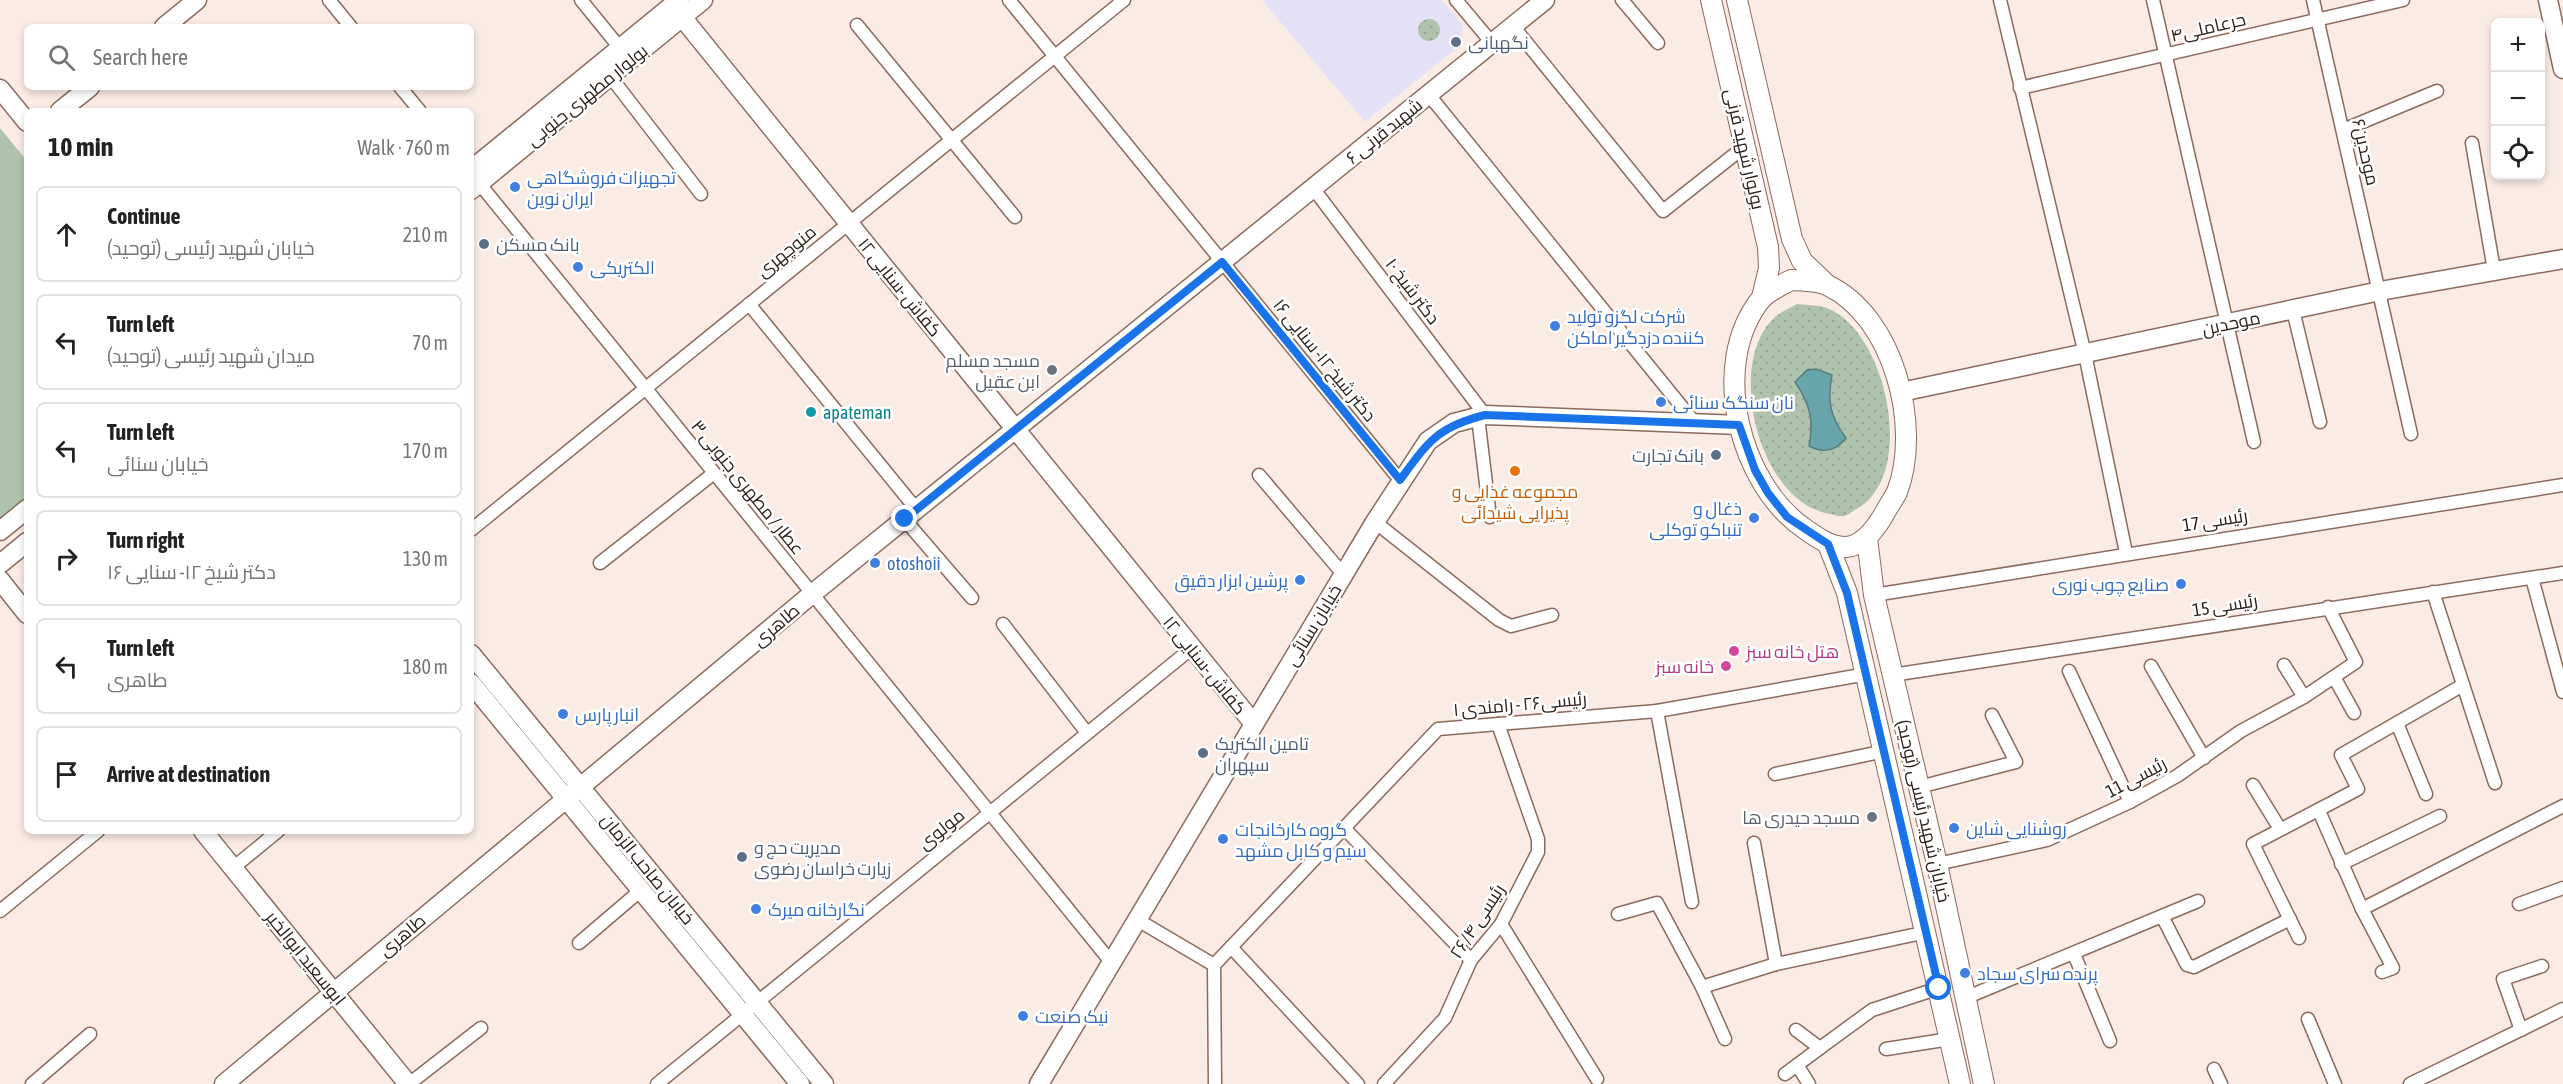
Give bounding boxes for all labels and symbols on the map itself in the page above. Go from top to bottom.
street label: حرعاملی۴ [2168,8,2248,47]
place label: نگهبانی [1468,32,1529,54]
marker: نگهبانی [1449,35,1463,49]
street label: بولوار مطهری جنوبی [522,40,652,151]
street label: بولوار شهید قرنی [1720,86,1769,212]
street label: شهید قرنی ۶ [1342,94,1427,169]
street label: موحدین۶ [2347,117,2384,188]
place label: تجهیزات فروشگاهی ایران نوین [527,167,676,210]
marker: تجهیزات فروشگاهی ایران نوین [508,180,522,194]
street label: منوچهری [752,221,821,283]
place label: بانک مسکن [496,234,580,256]
street label: کفاش -سنایی ۱۲ [853,234,946,341]
marker: بانک مسکن [477,237,491,251]
street label: دکتر شیخ ۱۰ [1380,254,1445,329]
place label: الکتریکی [590,257,655,279]
marker: الکتریکی [571,260,585,274]
street label: دکتر شیخ ۱۲- سنایی ۱۶ [1267,294,1381,427]
place label: شرکت لگزو تولید کننده دزدگیر اماکن [1567,306,1704,349]
street label: موحدین [2200,307,2262,340]
marker: شرکت لگزو تولید کننده دزدگیر اماکن [1548,319,1562,333]
place label: مسجد مسلم ابن عقیل [946,350,1040,393]
marker: مسجد مسلم ابن عقیل [1045,363,1059,377]
place label: نان سنگک سنائی [1673,392,1794,414]
marker: نان سنگک سنائی [1654,395,1668,409]
place label: apateman [823,402,892,423]
marker: apateman [804,405,818,419]
street label: عطار / مطهری جنوبی ۳ [686,415,809,559]
place label: بانک تجارت [1632,445,1704,467]
marker: بانک تجارت [1709,448,1723,462]
marker: مجموعه غذایی و پذیرایی شیدائی [1508,464,1522,478]
place label: مجموعه غذایی و پذیرایی شیدائی [1452,481,1578,525]
place label: ذغال و تنباکو توکلی [1649,498,1742,541]
street label: رئیسی 17 [2181,504,2249,536]
route end [891,505,917,531]
marker: ذغال و تنباکو توکلی [1747,511,1761,525]
place label: otoshoii [887,553,941,574]
marker: otoshoii [868,556,882,570]
place label: پرشین ابزار دقیق [1174,570,1288,593]
marker: پرشین ابزار دقیق [1293,573,1307,587]
place label: صنایع چوب نوری [2052,574,2169,597]
marker: صنایع چوب نوری [2174,577,2188,591]
street label: خیابان سنائی [1280,580,1346,670]
street label: رئیسی 15 [2191,589,2259,621]
street label: طاهری [748,599,804,651]
street label: کفاش -سنایی ۱۲ [1158,612,1251,719]
place label: هتل خانه سبز [1745,641,1839,663]
marker: هتل خانه سبز [1727,644,1741,658]
place label: خانه سبز [1654,656,1714,678]
marker: خانه سبز [1719,659,1733,673]
street label: رئیسی۲۶ - رامندی ۱ [1452,688,1588,721]
place label: انبار پارس [575,704,639,727]
marker: انبار پارس [556,707,570,721]
street label: خیابان شهید رئیسی (توحید) [1892,718,1955,905]
place label: تامین الکتریک سپهران [1215,733,1309,776]
marker: تامین الکتریک سپهران [1196,746,1210,760]
street label: رئیسی 11 [2102,752,2170,803]
street label: مولوی [914,804,969,855]
place label: مسجد حیدری ها [1742,807,1860,829]
street label: خیابان صاحب الزمان [596,809,699,929]
marker: مسجد حیدری ها [1865,810,1879,824]
place label: روشنایی شاین [1966,818,2067,840]
place label: گروه کارخانجات سیم و کابل مشهد [1235,819,1367,863]
marker: روشنایی شاین [1947,821,1961,835]
marker: گروه کارخانجات سیم و کابل مشهد [1216,832,1230,846]
place label: مدیریت حج و زیارت خراسان رضوی [754,837,891,880]
marker: مدیریت حج و زیارت خراسان رضوی [735,850,749,864]
street label: رئیسی ۲۶/۴ [1445,880,1510,963]
place label: نگارخانه میرک [768,899,865,921]
marker: نگارخانه میرک [749,902,763,916]
street label: ابوسعید ابوالخیر [260,906,350,1010]
street label: طاهری [374,909,430,961]
place label: پرنده سرای سجاد [1977,963,2098,986]
marker: پرنده سرای سجاد [1958,966,1972,980]
route start [1925,974,1951,1000]
place label: نیک صنعت [1035,1006,1108,1027]
marker: نیک صنعت [1016,1009,1030,1023]

